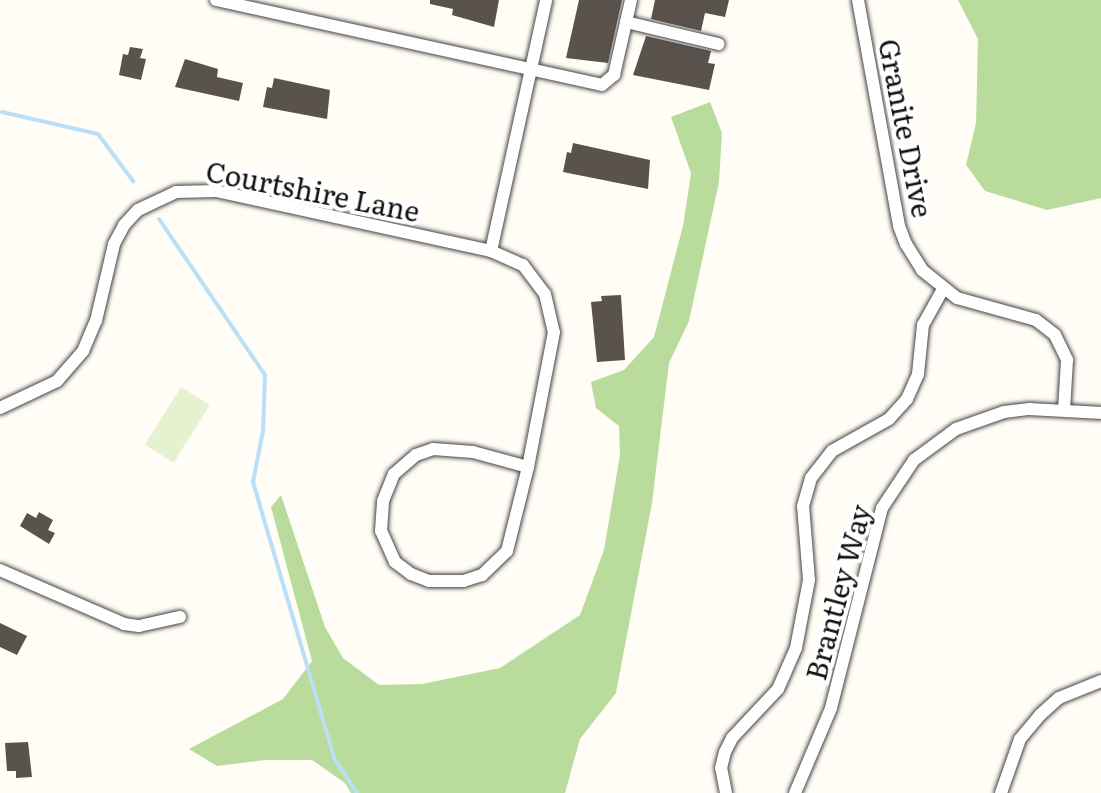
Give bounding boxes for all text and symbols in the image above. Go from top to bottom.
street label: Granite Drive [873,36,941,220]
street label: Courtshire Lane [203,153,423,227]
street label: Brantley Way [797,501,877,683]

